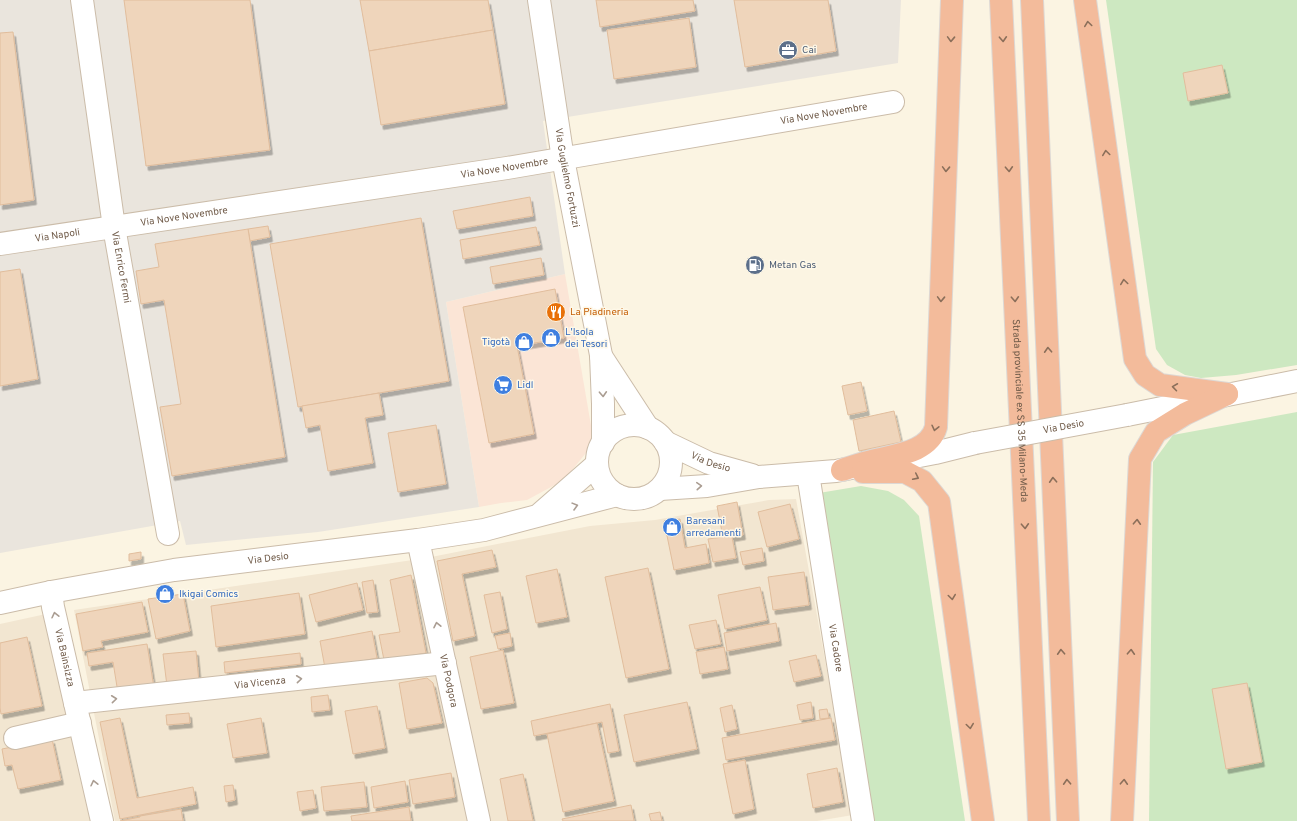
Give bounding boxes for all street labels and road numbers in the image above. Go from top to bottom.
street label: Via Nove Novembre [779,100,868,128]
street label: Via Guglielmo Fortuzzi [552,127,583,229]
street label: Via Nove Novembre [460,155,549,181]
street label: Via Nove Novembre [139,203,229,229]
street label: Via Napoli [34,226,81,245]
street label: Via Enrico Fermi [108,230,134,304]
street label: Strada provinciale ex SS 35 Milano-Meda [1009,319,1031,502]
street label: Via Desio [1042,416,1086,437]
street label: Via Desio [689,449,732,475]
street label: Via Desio [247,549,290,567]
street label: Via Cadore [825,623,846,673]
street label: Via Bainsizza [52,627,78,688]
street label: Via Podgora [436,653,461,709]
street label: Via Vicenza [233,674,286,692]

